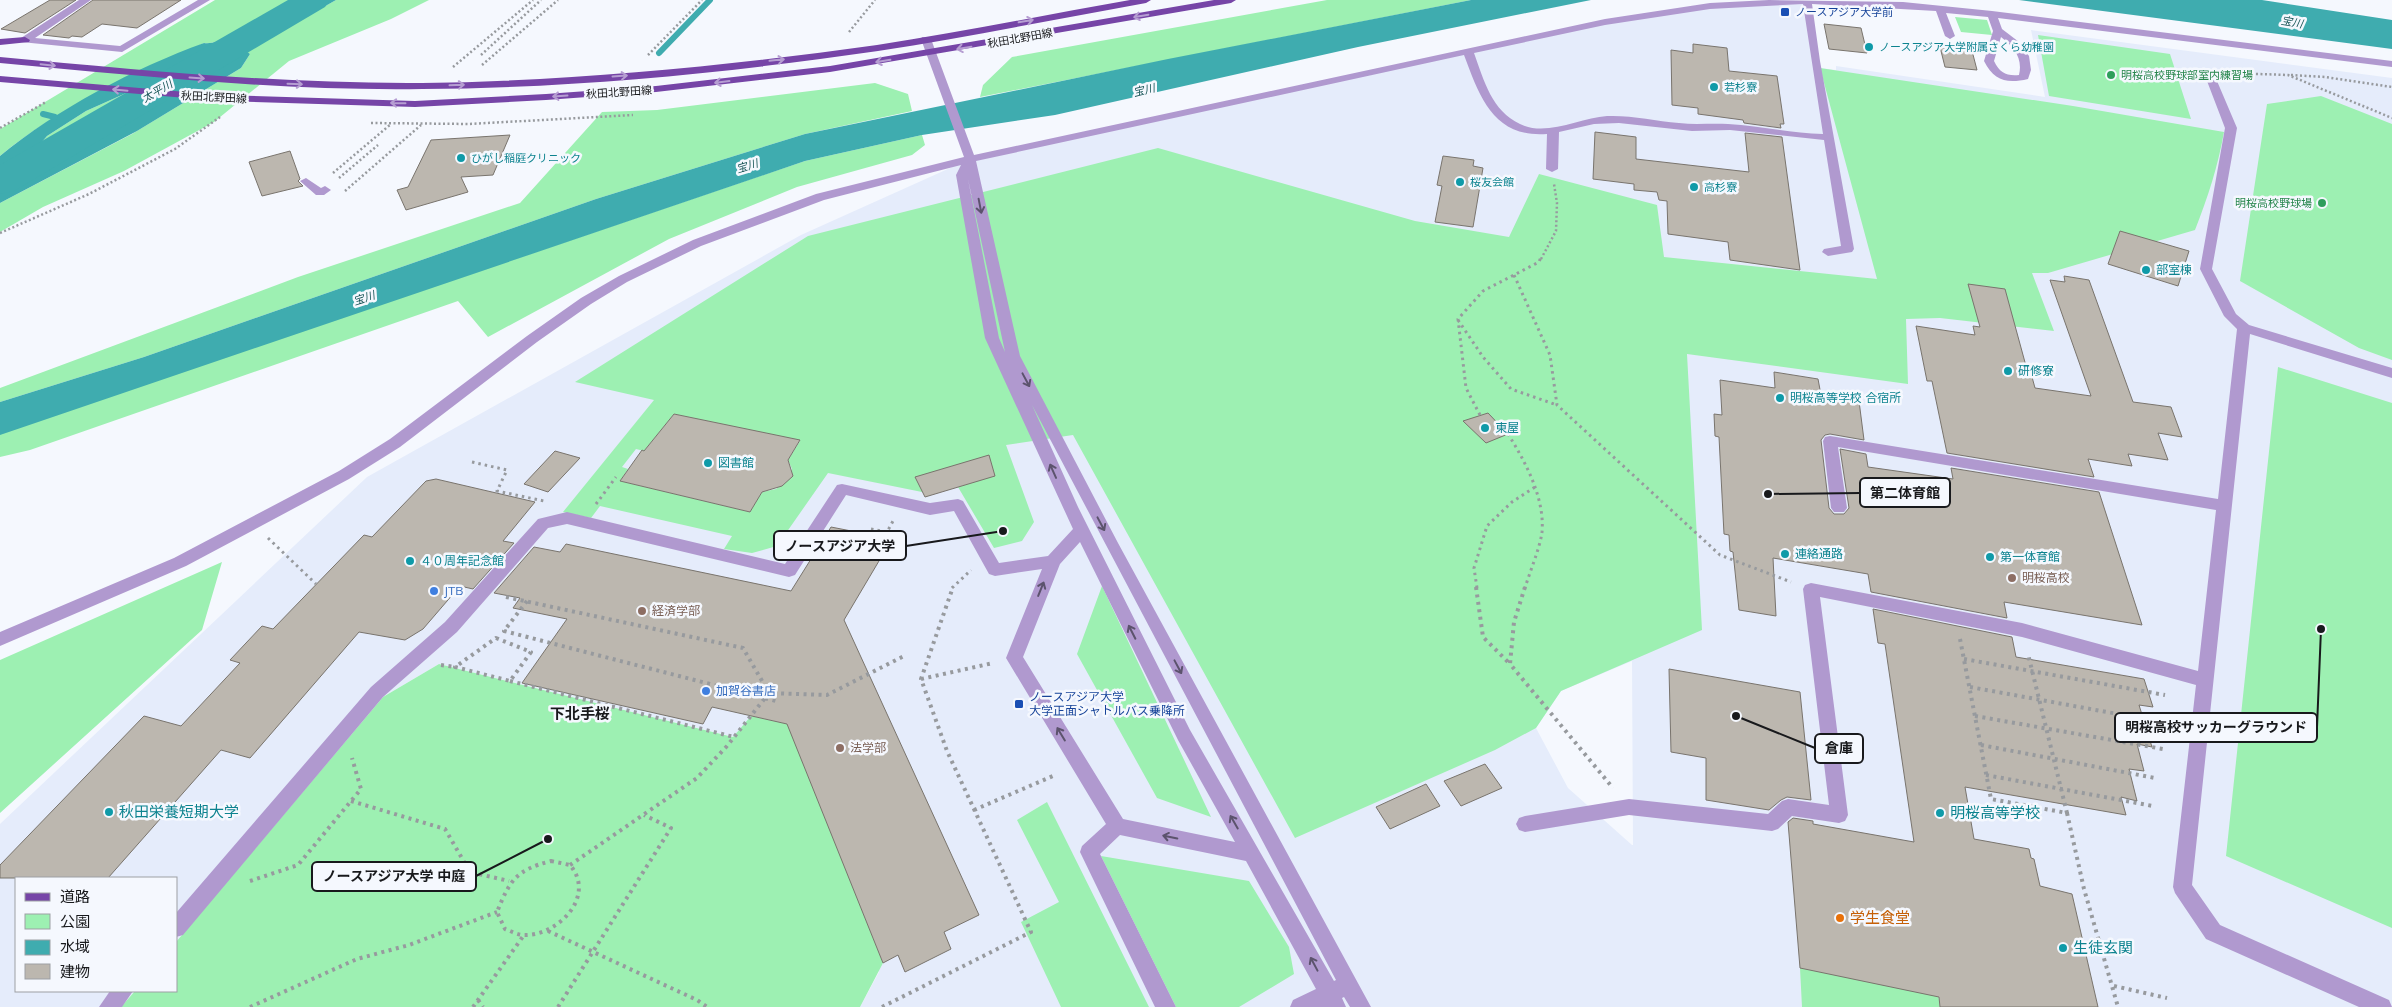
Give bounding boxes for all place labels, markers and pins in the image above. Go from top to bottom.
place label: ノースアジア大学前 [1795,5,1893,19]
marker: ノースアジア大学前 [1779,6,1791,18]
place label: ノースアジア大学附属さくら幼稚園 [1879,40,2054,54]
marker: ノースアジア大学附属さくら幼稚園 [1863,41,1875,53]
place label: 明桜高校野球部室内練習場 [2121,68,2253,82]
marker: 明桜高校野球部室内練習場 [2105,69,2117,81]
place label: 若杉寮 [1724,80,1757,94]
marker: 若杉寮 [1708,81,1720,93]
place label: ひがし稲庭クリニック [471,151,581,165]
marker: ひがし稲庭クリニック [455,152,467,164]
place label: 桜友会館 [1470,175,1514,189]
marker: 桜友会館 [1454,176,1466,188]
place label: 高杉寮 [1704,180,1737,194]
marker: 高杉寮 [1688,181,1700,193]
place label: 明桜高校野球場 [2235,196,2312,210]
marker: 明桜高校野球場 [2316,197,2328,209]
place label: 部室棟 [2156,262,2192,277]
marker: 部室棟 [2140,264,2152,276]
place label: 研修寮 [2018,363,2054,378]
marker: 研修寮 [2002,365,2014,377]
place label: 明桜高等学校 合宿所 [1790,390,1901,405]
marker: 明桜高等学校 合宿所 [1774,392,1786,404]
place label: 東屋 [1495,420,1519,435]
marker: 東屋 [1479,422,1491,434]
place label: 図書館 [718,455,754,470]
marker: 図書館 [702,457,714,469]
callout: 第二体育館 [1860,478,1950,507]
callout: ノースアジア大学 [774,531,906,560]
place label: 連絡通路 [1795,546,1843,561]
marker: 連絡通路 [1779,548,1791,560]
place label: 第一体育館 [2000,549,2060,564]
marker: 第一体育館 [1984,551,1996,563]
place label: ４０周年記念館 [420,553,504,568]
marker: ４０周年記念館 [404,555,416,567]
place label: 明桜高校 [2022,570,2070,585]
marker: 明桜高校 [2006,572,2018,584]
place label: JTB [444,583,463,598]
marker: JTB [428,585,440,597]
place label: 経済学部 [652,603,700,618]
marker: 経済学部 [636,605,648,617]
place label: 加賀谷書店 [716,683,776,698]
marker: 加賀谷書店 [700,685,712,697]
place label: ノースアジア大学 大学正面シャトルバス乗降所 [1029,689,1185,718]
marker: ノースアジア大学 大学正面シャトルバス乗降所 [1013,698,1025,710]
callout: 明桜高校サッカーグラウンド [2115,713,2317,742]
callout: 倉庫 [1815,734,1863,763]
place label: 法学部 [850,740,886,755]
marker: 法学部 [834,742,846,754]
place label: 秋田栄養短期大学 [119,802,239,821]
place label: 明桜高等学校 [1950,803,2040,822]
marker: 秋田栄養短期大学 [103,806,115,818]
marker: 明桜高等学校 [1934,807,1946,819]
callout: ノースアジア大学 中庭 [312,862,476,891]
place label: 学生食堂 [1850,908,1910,927]
marker: 学生食堂 [1834,912,1846,924]
place label: 生徒玄関 [2073,938,2133,957]
marker: 生徒玄関 [2057,942,2069,954]

